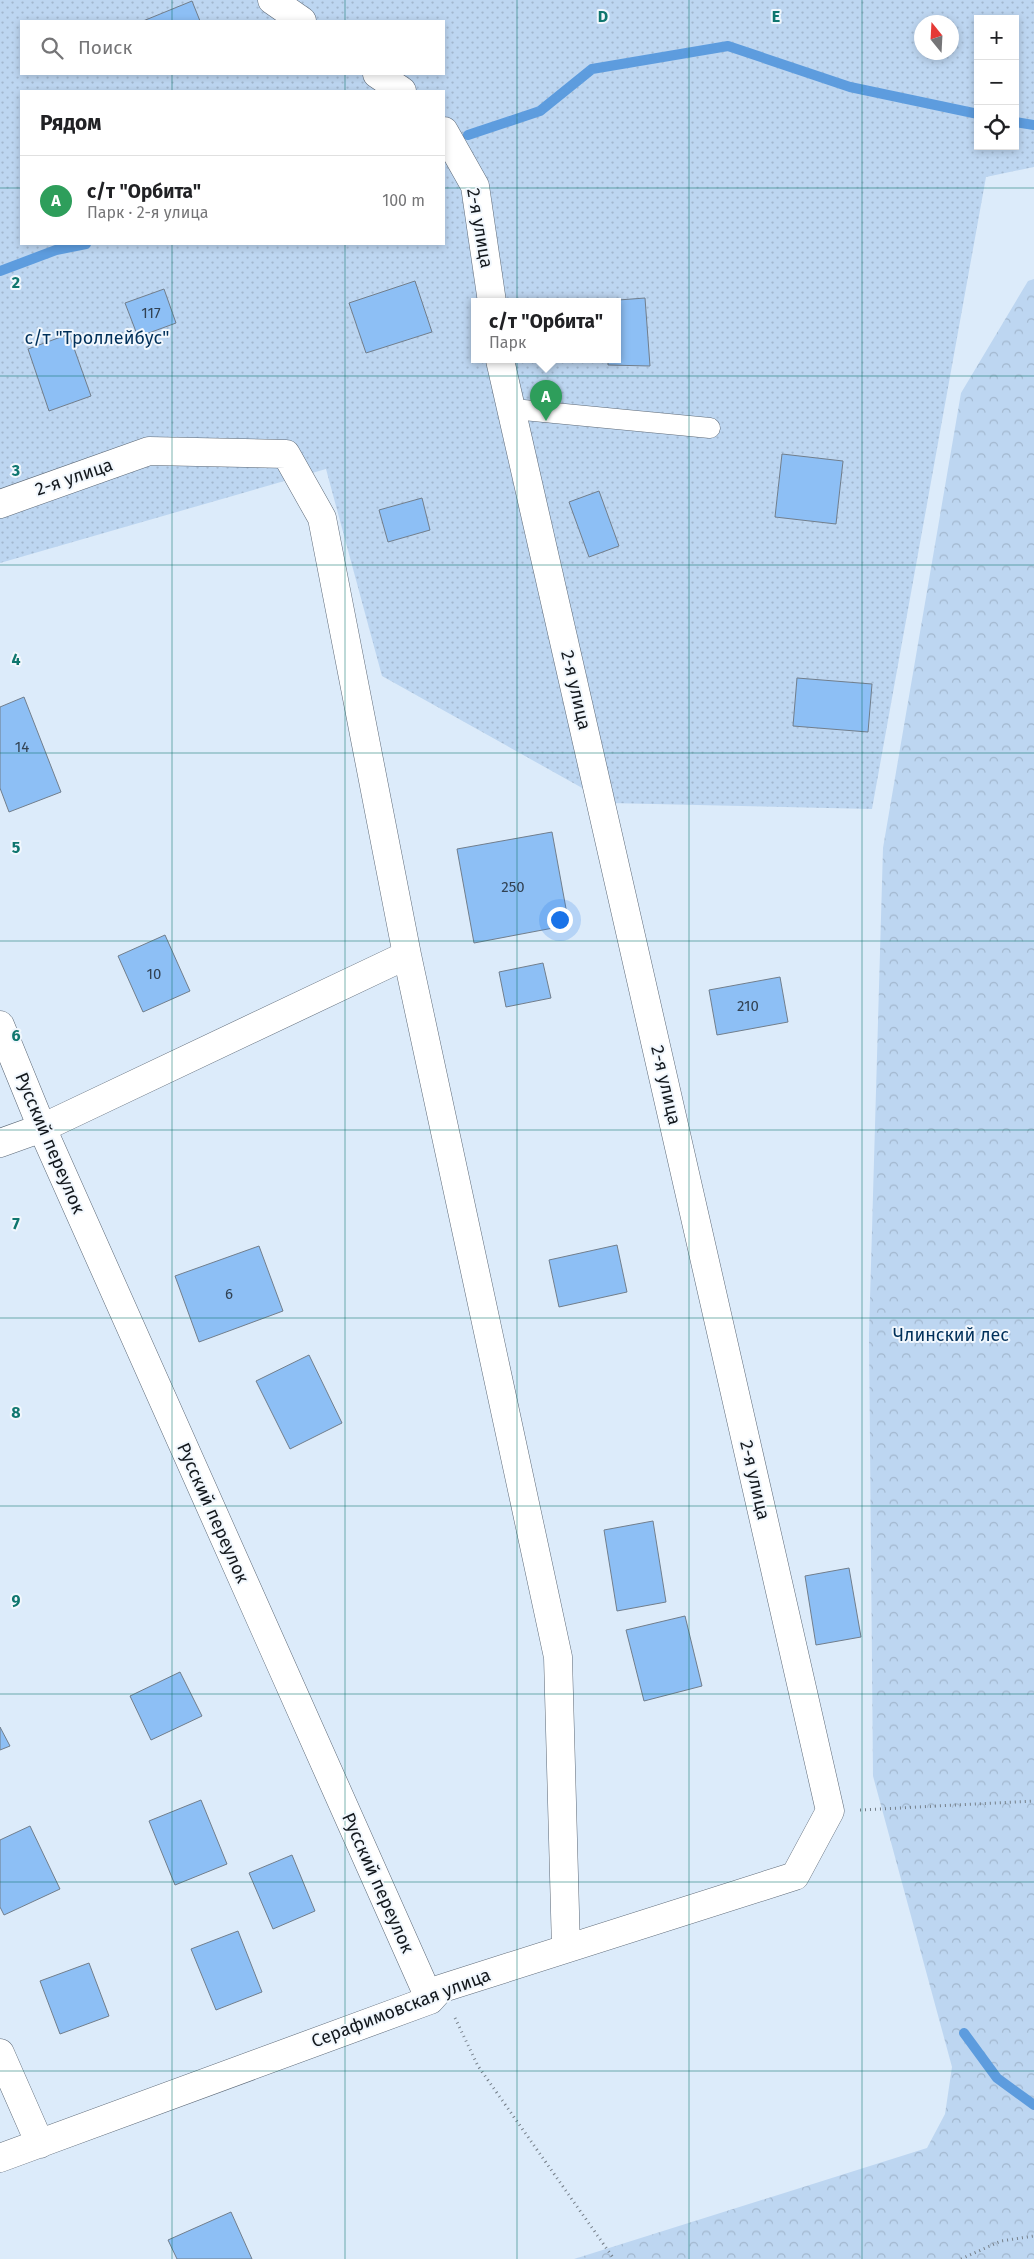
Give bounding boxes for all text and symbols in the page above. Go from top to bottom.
text: D [598,7,608,26]
text: E [772,7,780,26]
north arrow [914,15,959,60]
map controls [974,15,1019,150]
button: + [974,15,1019,60]
search box [20,20,445,75]
icon: search [38,34,66,62]
text: Поиск [78,36,132,59]
button: − [974,60,1019,105]
button: locate [974,105,1019,150]
text: Рядом [40,110,101,136]
text: с/т "Орбита" [87,180,201,203]
street label: 2-я улица [462,186,498,270]
text: A [51,191,61,210]
text: 100 m [382,191,425,210]
text: Парк · 2-я улица [87,203,208,222]
text: 2 [12,273,20,292]
popup [471,298,621,363]
house number: 117 [141,304,161,322]
text: с/т "Орбита" [489,310,603,333]
park label: с/т "Троллейбус" [25,327,169,349]
text: Парк [489,333,526,352]
pin: A [530,380,562,421]
street label: 2-я улица [32,453,116,501]
text: 3 [11,461,20,480]
street label: 2-я улица [556,648,596,732]
text: 4 [11,650,21,669]
house number: 14 [15,738,29,756]
text: 5 [12,838,21,857]
house number: 250 [501,878,525,896]
your location [547,907,573,933]
house number: 10 [147,965,161,983]
house number: 210 [737,997,759,1015]
text: 6 [11,1026,21,1045]
street label: 2-я улица [646,1043,686,1127]
street label: Русский переулок [10,1069,90,1218]
text: 7 [12,1214,20,1233]
house number: 6 [225,1285,233,1303]
park label: Члинский лес [893,1324,1009,1346]
text: 8 [11,1403,21,1422]
street label: 2-я улица [735,1438,775,1522]
street label: Русский переулок [172,1439,254,1587]
text: 9 [12,1591,21,1610]
street label: Русский переулок [337,1809,419,1957]
street label: Серафимовская улица [308,1964,494,2052]

